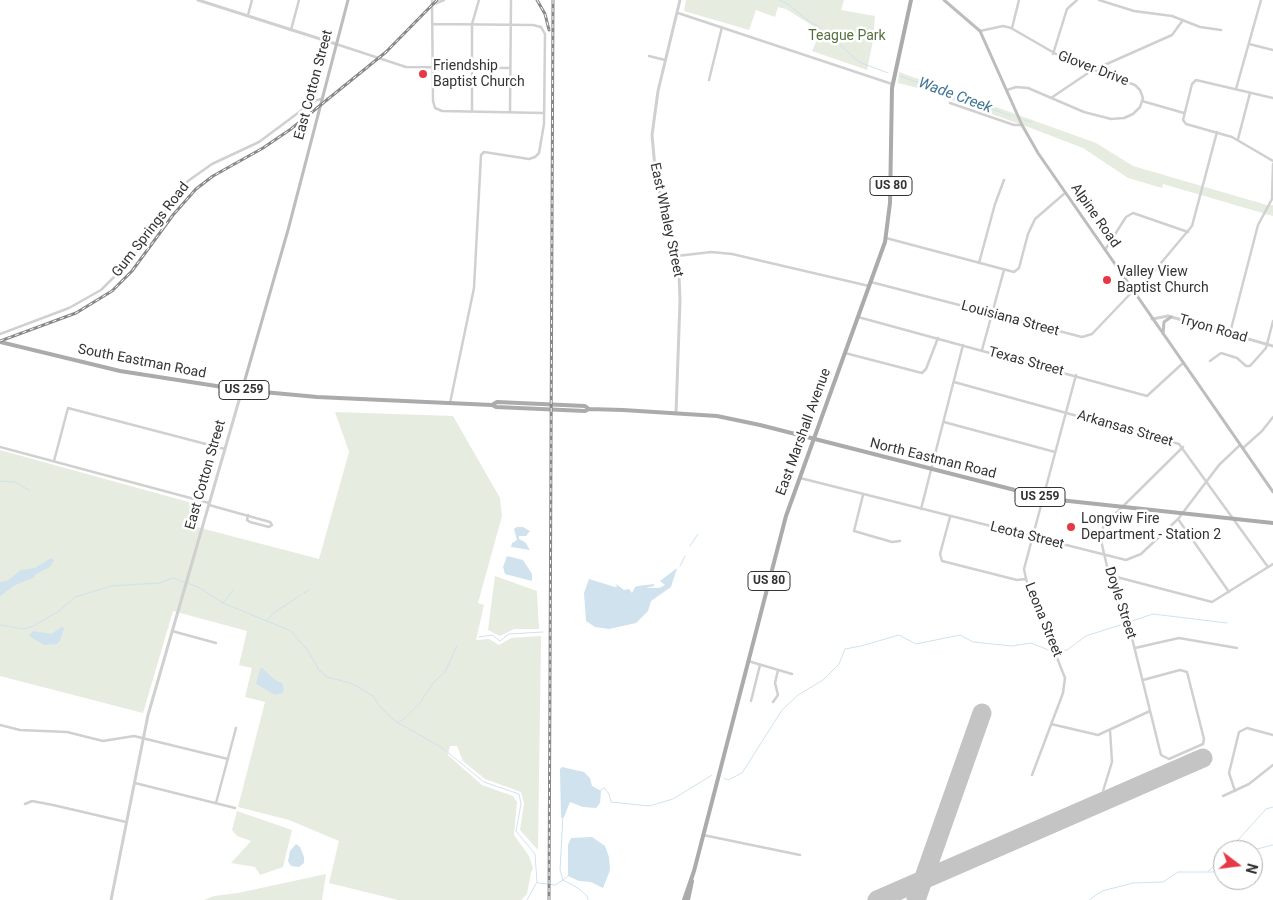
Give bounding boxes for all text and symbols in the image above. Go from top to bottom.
street label: East Cotton Street [291,28,337,142]
park label: Teague Park [808,28,886,44]
street label: Glover Drive [1055,48,1131,90]
place label: Friendship Baptist Church [433,58,525,90]
marker: Friendship Baptist Church [417,68,429,80]
water label: Wade Creek [916,74,994,118]
street label: East Whaley Street [646,161,686,279]
road number: US 80 [870,177,912,196]
street label: Gum Springs Road [109,179,193,281]
street label: Alpine Road [1067,181,1123,251]
place label: Valley View Baptist Church [1117,264,1209,296]
marker: Valley View Baptist Church [1101,274,1113,286]
street label: Louisiana Street [959,298,1061,340]
street label: Tryon Road [1177,311,1249,347]
street label: South Eastman Road [76,341,208,383]
street label: Texas Street [986,344,1066,380]
street label: East Marshall Avenue [773,366,835,498]
road number: US 259 [219,380,269,400]
street label: Arkansas Street [1075,407,1175,451]
street label: East Cotton Street [182,418,230,532]
street label: North Eastman Road [868,435,998,483]
road number: US 259 [1015,488,1065,507]
place label: Longviw Fire Department - Station 2 [1081,511,1221,544]
street label: Leota Street [988,519,1066,553]
marker: Longviw Fire Department - Station 2 [1065,521,1077,533]
street label: Doyle Street [1100,565,1140,641]
road number: US 80 [748,572,790,590]
street label: Leona Street [1020,580,1066,660]
north arrow [1213,840,1263,890]
text: N [1243,862,1261,875]

